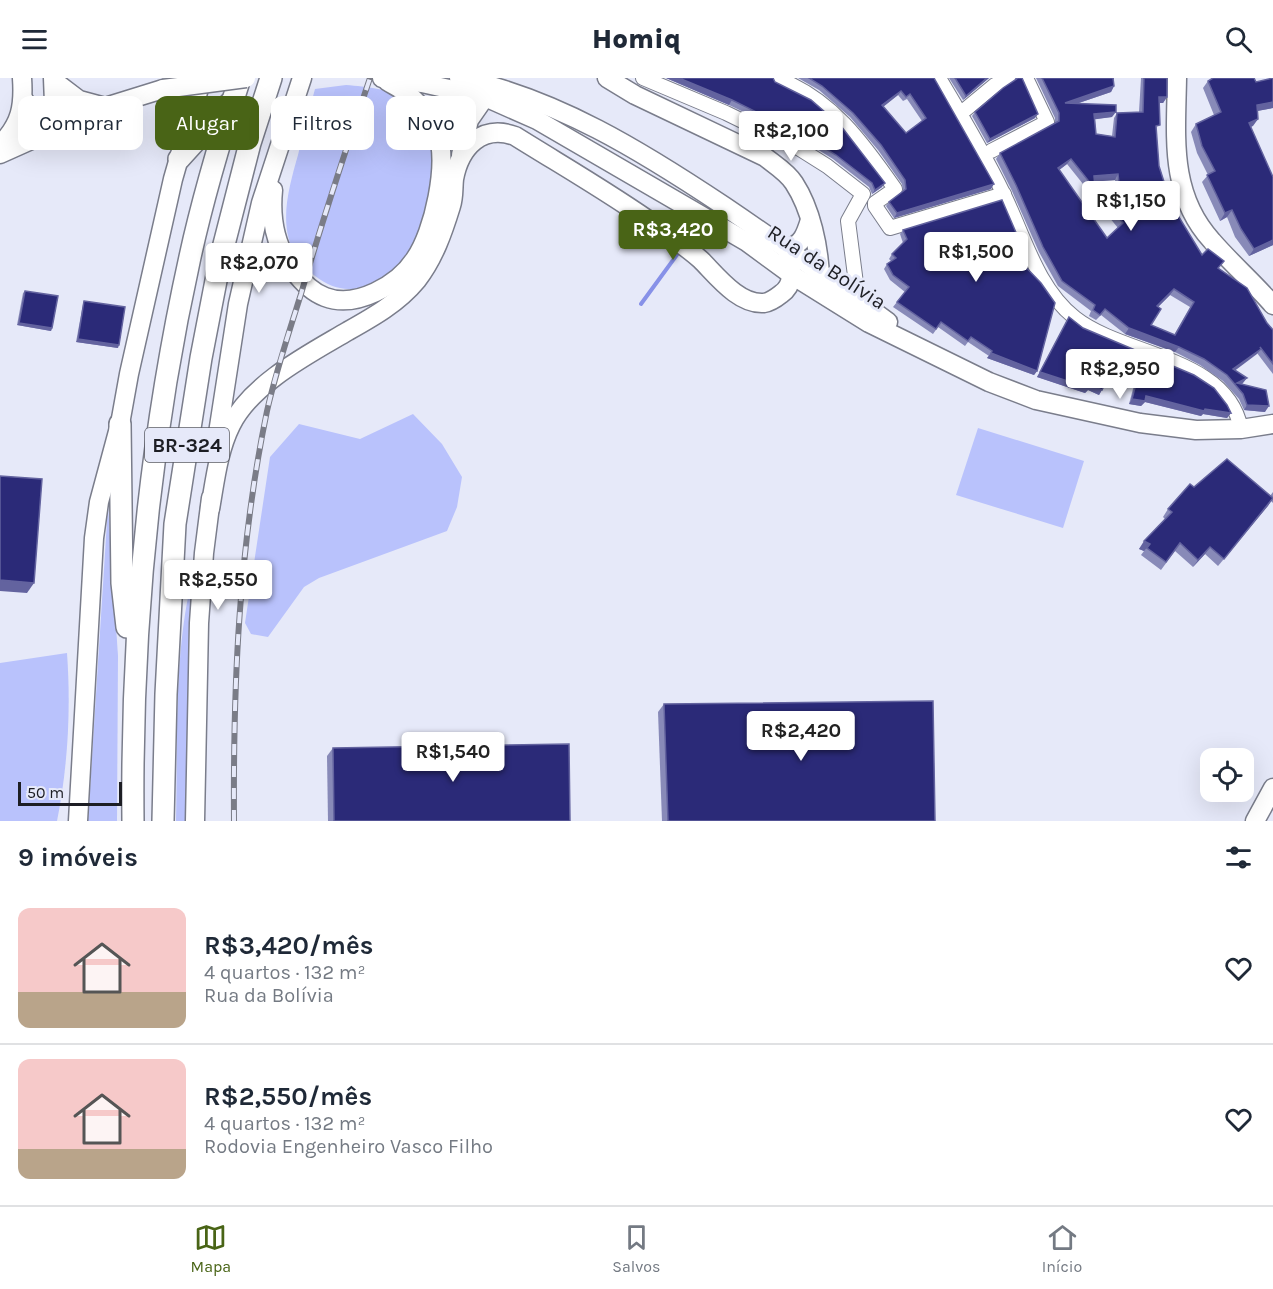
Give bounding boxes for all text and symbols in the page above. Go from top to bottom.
icon: menu [18,23,51,56]
text: Homiq [592,23,681,55]
icon: search [1222,23,1255,56]
chip: Comprar [18,96,143,150]
chip: Alugar [155,96,259,150]
chip: Filtros [271,96,374,150]
chip: Novo [386,96,476,150]
pin: R$2,100 [736,111,846,162]
text: R$2,100 [753,119,829,142]
pin: R$1,150 [1076,181,1186,232]
text: R$1,150 [1096,189,1166,212]
pin: R$3,420 [618,210,728,261]
text: R$3,420 [633,218,713,241]
street label: Rua da Bolívia [763,220,891,314]
pin: R$1,500 [921,232,1031,283]
text: R$1,500 [938,240,1014,263]
pin: R$2,070 [204,243,314,294]
text: R$2,070 [219,251,299,274]
pin: R$2,950 [1065,349,1175,400]
text: R$2,950 [1080,357,1160,380]
road number: BR-324 [145,428,229,462]
pin: R$2,550 [163,560,273,611]
text: R$2,550 [178,568,258,591]
pin: R$2,420 [746,711,856,762]
text: R$2,420 [761,719,841,742]
pin: R$1,540 [398,732,508,783]
text: R$1,540 [415,740,491,763]
map controls [1200,748,1254,802]
button: locate [1200,748,1254,802]
scale bar [18,779,122,806]
text: 50 m [27,783,64,802]
icon: filters [1222,841,1255,874]
text: 9 imóveis [18,842,138,873]
text: R$3,420/mês [204,930,373,961]
icon: home [66,932,138,1004]
icon: heart [1222,952,1255,985]
text: 4 quartos · 132 m² [204,961,365,984]
text: Rua da Bolívia [204,984,334,1007]
text: R$2,550/mês [204,1081,372,1112]
icon: home [66,1083,138,1155]
icon: heart [1222,1103,1255,1136]
text: 4 quartos · 132 m² [204,1112,365,1135]
text: Rodovia Engenheiro Vasco Filho [204,1135,493,1158]
tab: Mapa [191,1221,231,1276]
tab: Salvos [612,1221,660,1276]
tab: Início [1042,1221,1082,1276]

